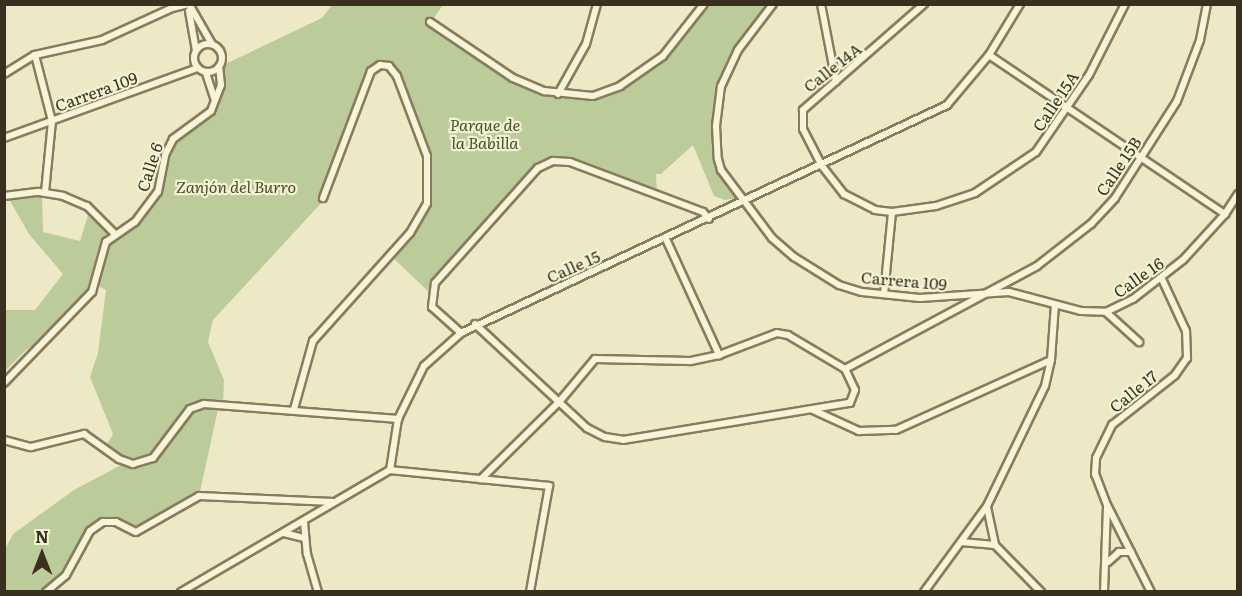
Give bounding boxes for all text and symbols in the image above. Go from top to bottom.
street label: Calle 14A [799,38,865,96]
street label: Carrera 109 [52,67,140,115]
street label: Calle 15A [1028,67,1082,135]
park label: Parque de la Babilla [450,114,520,152]
street label: Calle 15B [1091,133,1145,199]
street label: Calle 6 [132,140,166,194]
park label: Zanjón del Burro [176,176,296,196]
street label: Calle 15 [543,246,603,286]
street label: Calle 16 [1109,253,1167,301]
street label: Carrera 109 [860,267,948,293]
street label: Calle 17 [1105,366,1161,416]
north arrow [12,524,72,584]
text: N [35,524,49,548]

